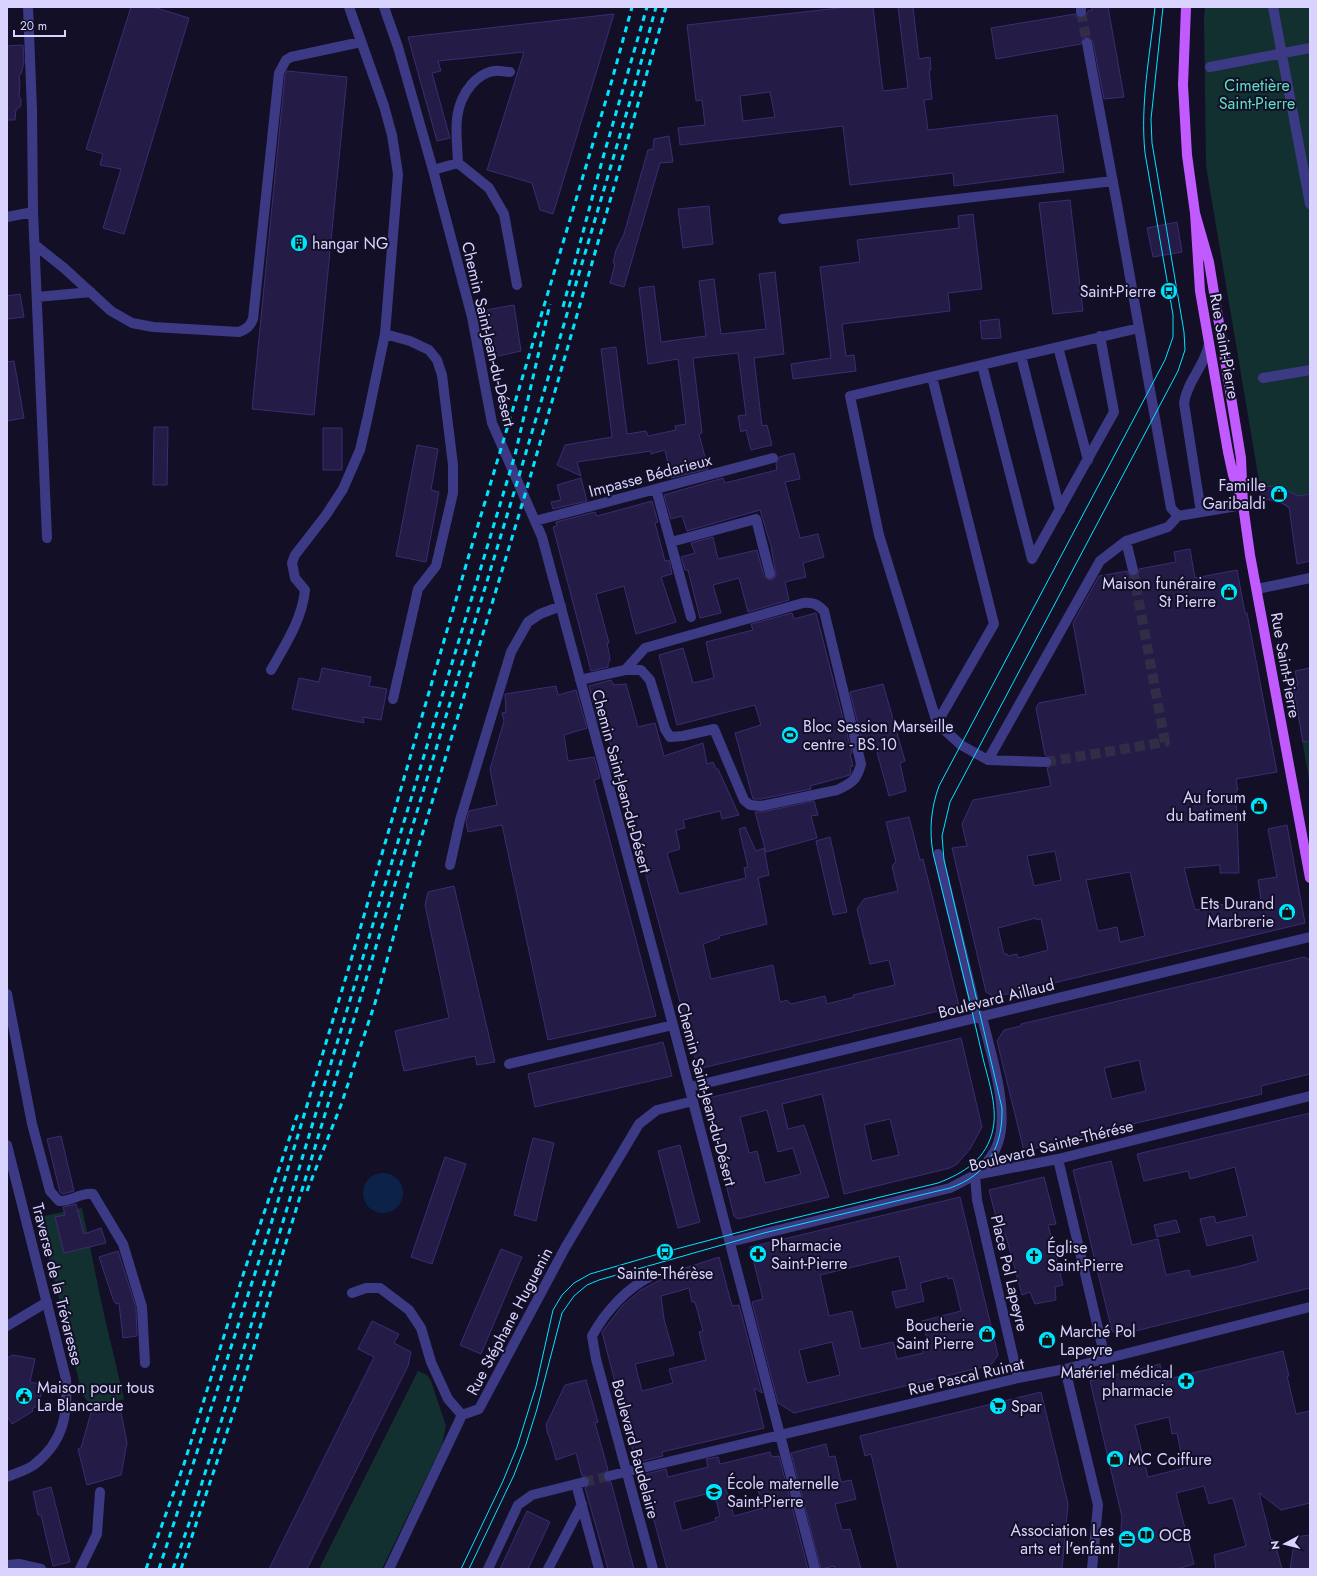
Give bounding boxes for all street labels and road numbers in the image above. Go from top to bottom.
street label: Chemin Saint-Jean-du-Désert [456,239,521,429]
street label: Rue Saint-Pierre [1204,292,1245,401]
street label: Impasse Bédarieux [586,448,714,503]
street label: Rue Saint-Pierre [1265,611,1306,720]
street label: Chemin Saint-Jean-du-Désert [586,687,657,876]
street label: Boulevard Aillaud [936,973,1057,1024]
street label: Chemin Saint-Jean-du-Désert [671,1000,742,1189]
street label: Boulevard Sainte-Thérése [967,1114,1136,1177]
street label: Traverse de la Trévaresse [26,1201,89,1368]
street label: Place Pol Lapeyre [985,1213,1034,1334]
street label: Rue Stéphane Huguenin [461,1243,558,1399]
street label: Rue Pascal Ruinat [906,1352,1026,1401]
street label: Boulevard Baudelaire [606,1377,665,1521]

